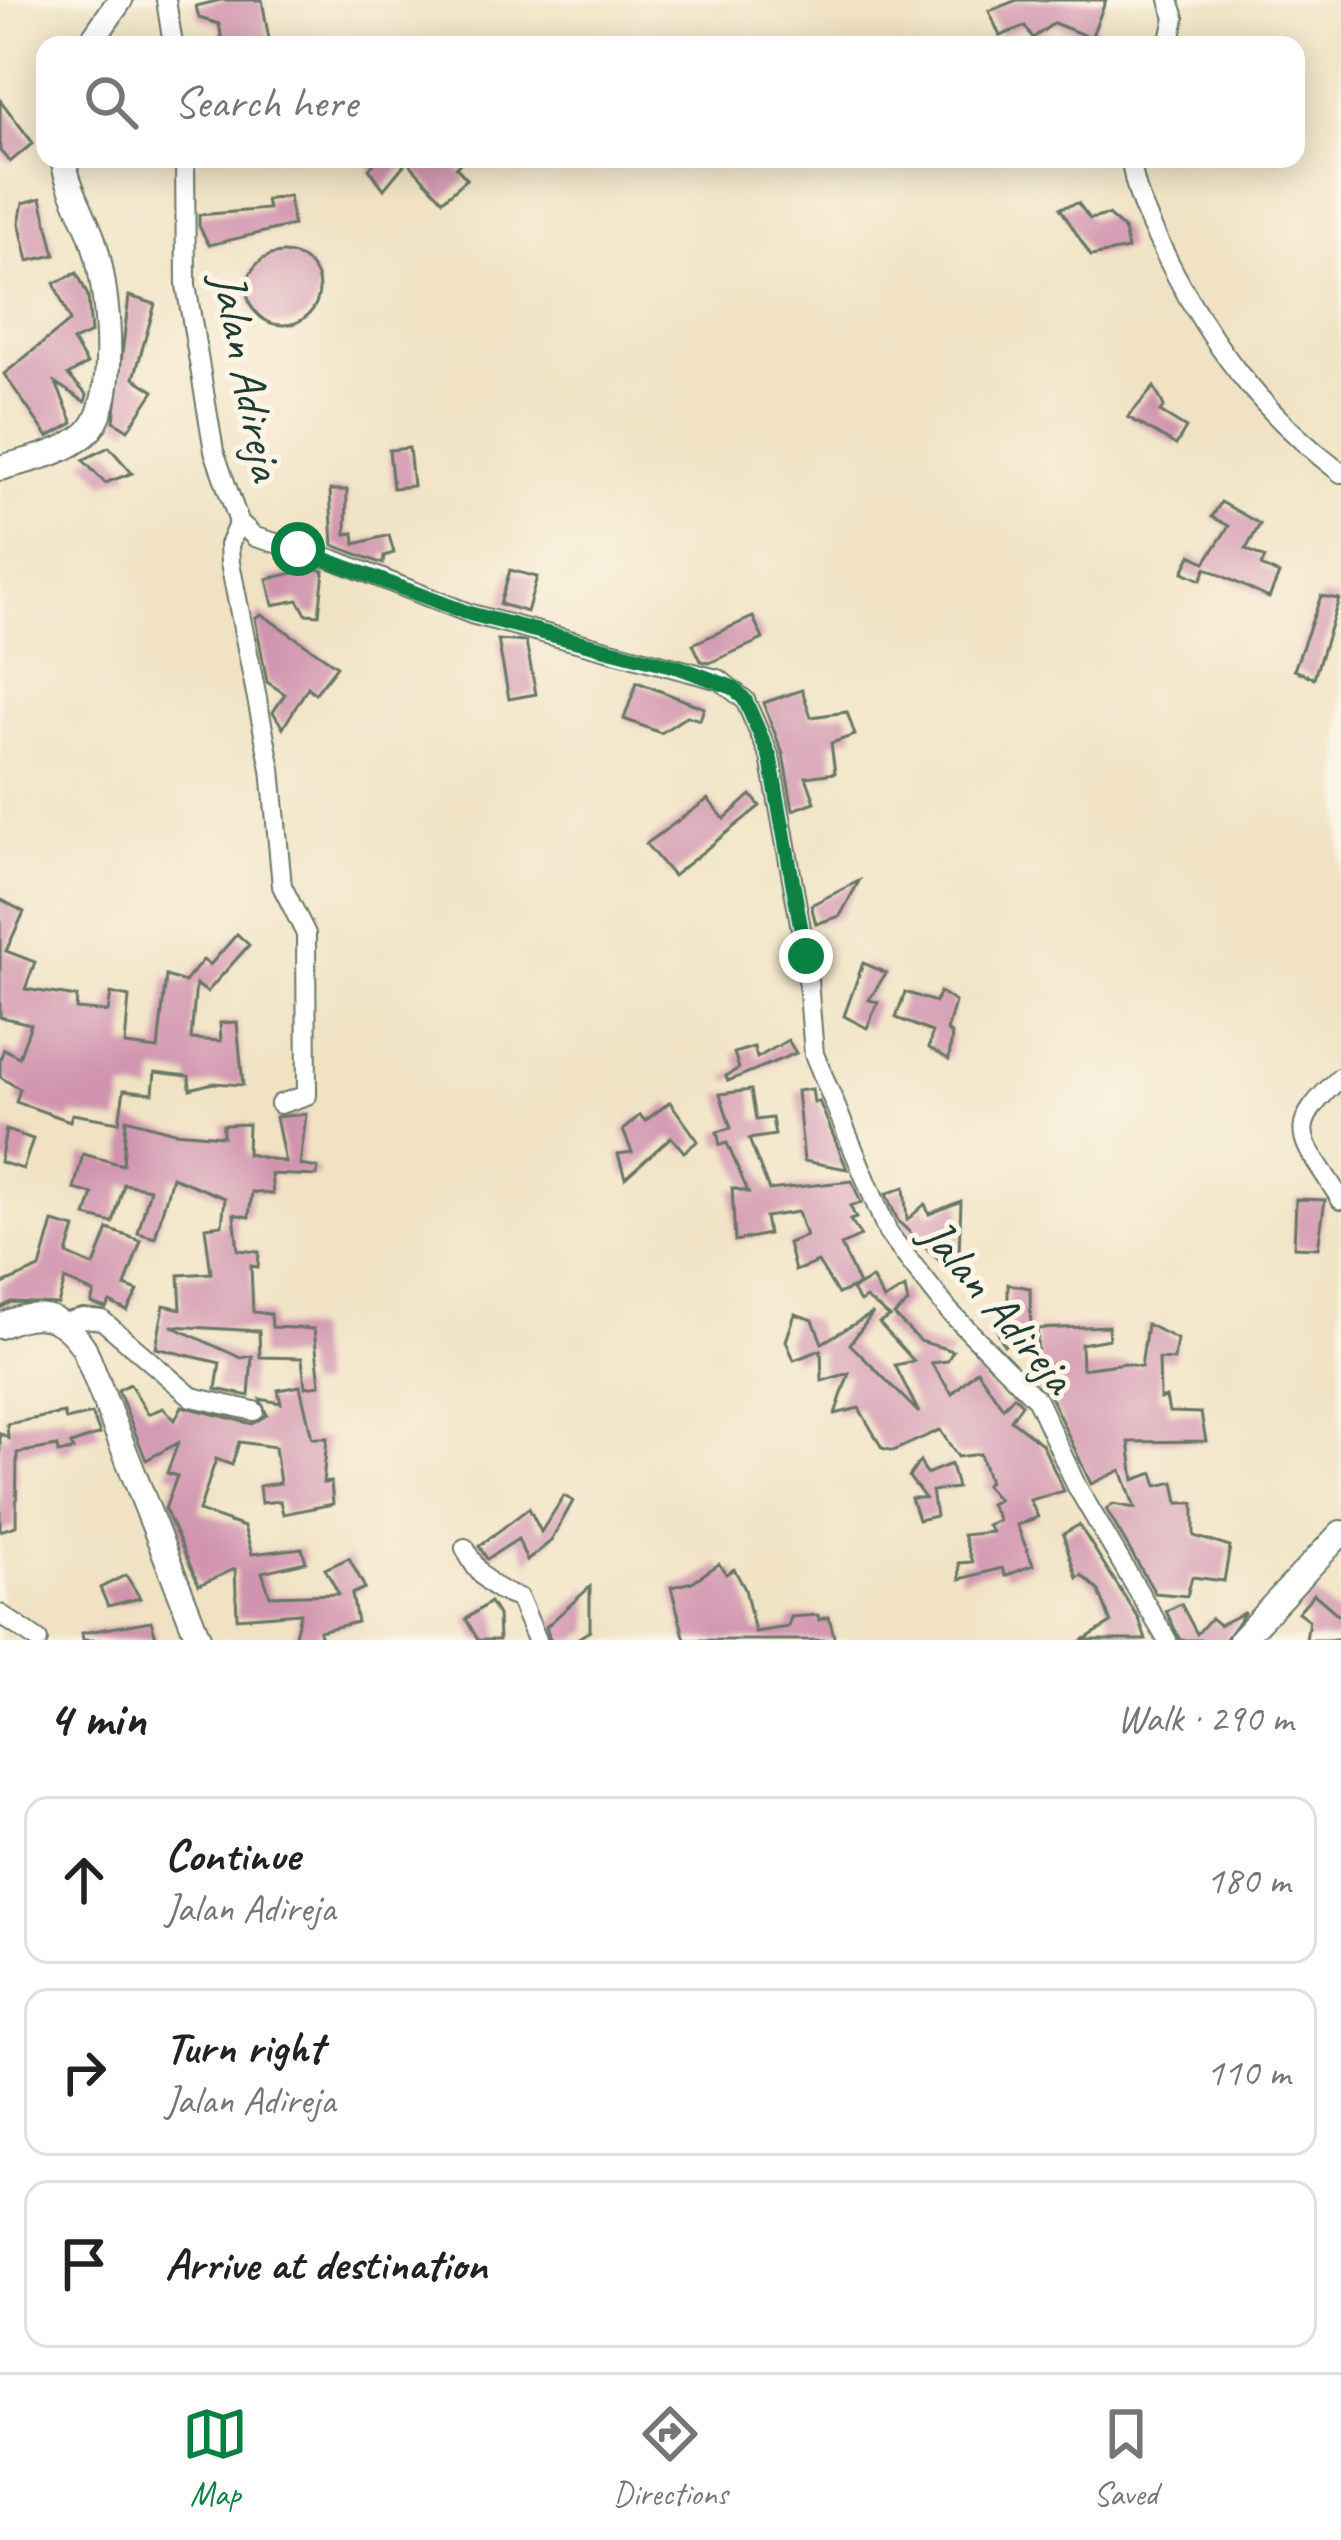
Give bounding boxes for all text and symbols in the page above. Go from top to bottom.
search box [36,36,1305,168]
icon: search [78,69,144,135]
text: Search here [174,74,357,131]
street label: Jalan Adireja [198,266,298,487]
route start [271,522,325,576]
route end [779,929,833,983]
street label: Jalan Adireja [907,1205,1090,1407]
text: 4 min [48,1686,146,1750]
text: Walk · 290 m [1117,1694,1293,1743]
text: Continue [165,1827,299,1884]
icon: ahead [51,1847,117,1913]
text: 180 m [1206,1856,1290,1905]
text: Jalan Adireja [165,1884,335,1933]
text: Turn right [165,2019,323,2076]
icon: right [51,2039,117,2105]
text: 110 m [1206,2048,1290,2097]
text: Jalan Adireja [165,2076,335,2125]
icon: arrive [51,2231,117,2297]
text: Arrive at destination [165,2236,487,2293]
tab: Map [182,2401,248,2515]
tab: Directions [613,2401,728,2515]
tab: Saved [1093,2401,1159,2515]

